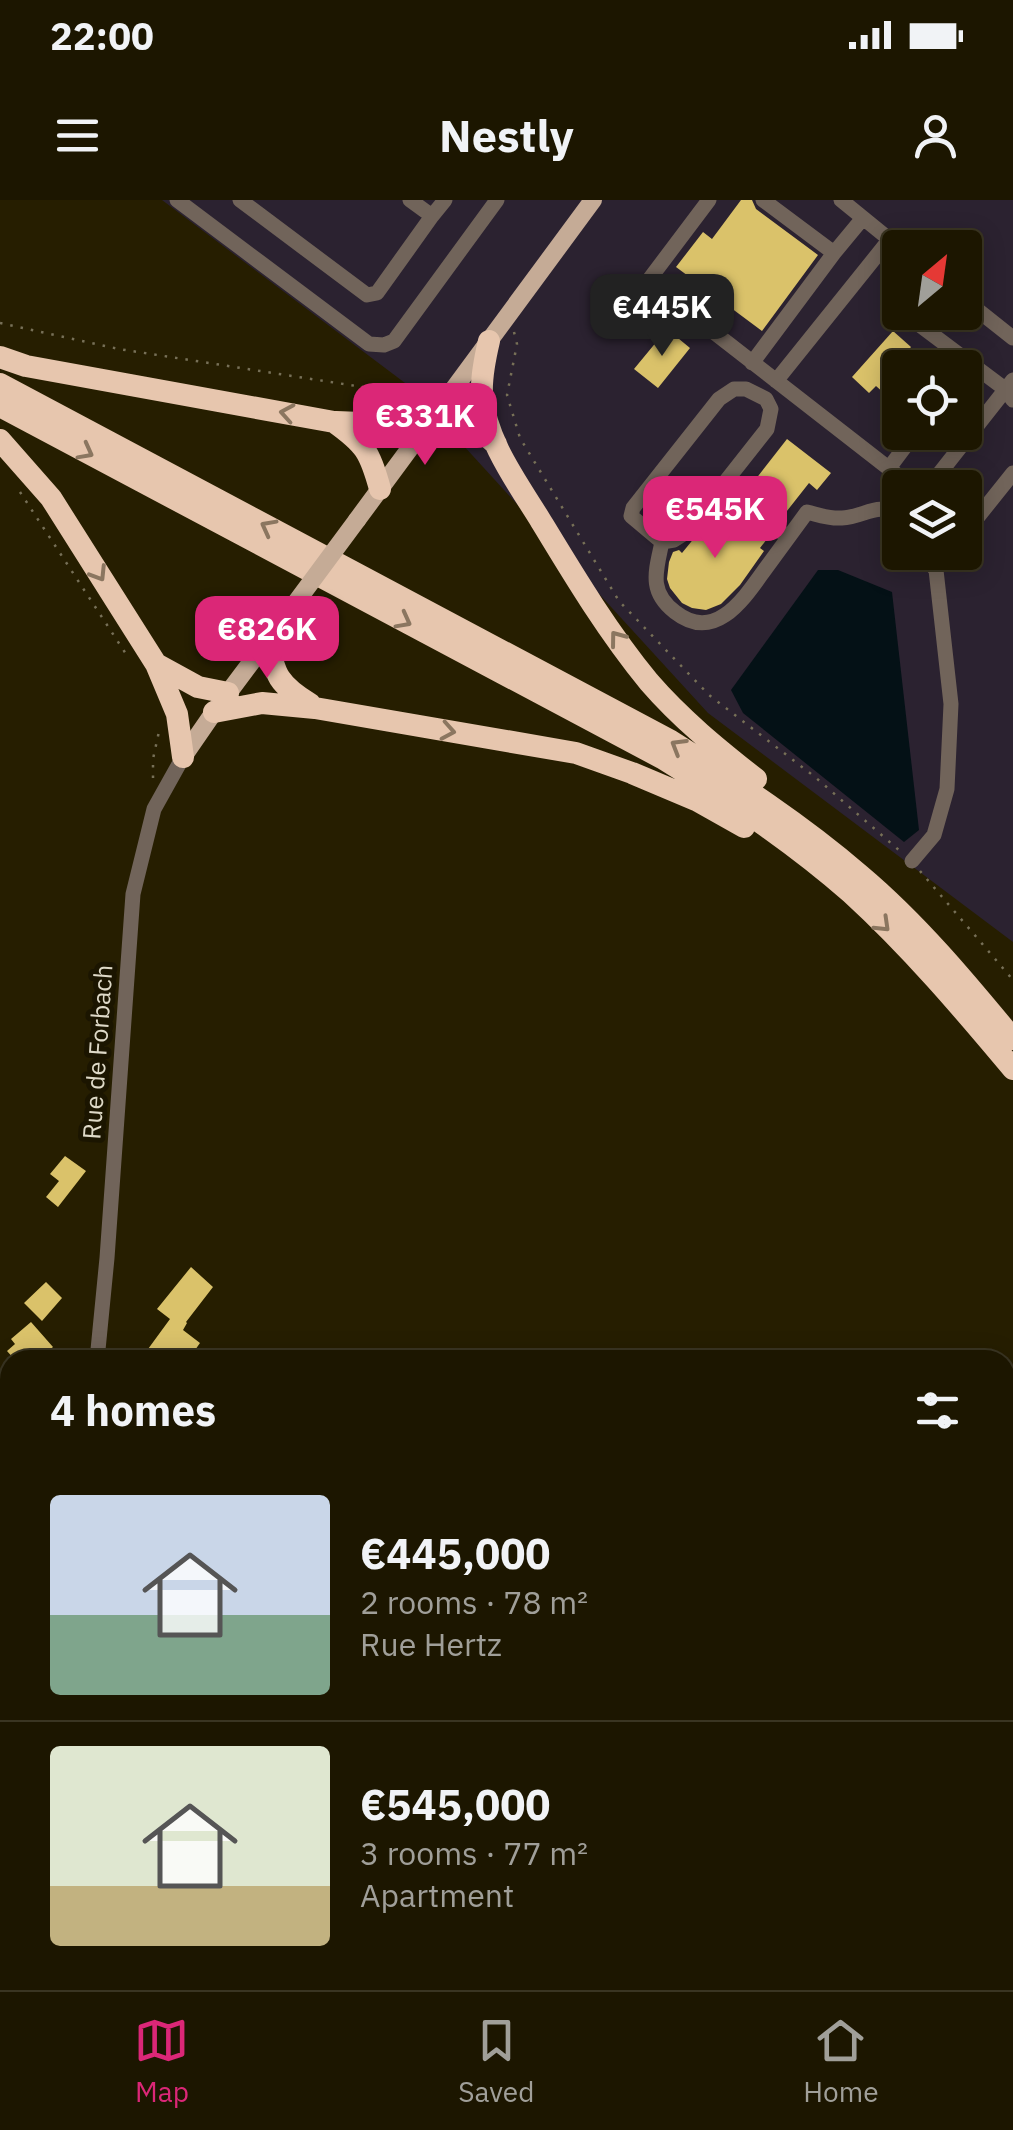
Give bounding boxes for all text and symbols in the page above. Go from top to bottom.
text: 22:00 [50,11,154,60]
text: Nestly [439,106,574,164]
icon: menu [50,108,105,163]
icon: person [908,108,963,163]
north arrow [882,230,982,330]
map controls [882,230,982,570]
pin: €445K [592,274,732,359]
text: €445K [612,285,712,327]
button: locate [882,350,982,450]
pin: €331K [355,383,495,468]
text: €331K [375,394,475,436]
one-way arrow [279,403,295,424]
one-way arrow [76,440,94,459]
button: layers [882,470,982,570]
pin: €545K [645,476,785,561]
text: €545K [665,487,765,529]
one-way arrow [261,520,279,539]
one-way arrow [87,564,106,582]
pin: €826K [197,596,337,681]
text: €826K [217,607,317,649]
one-way arrow [393,609,412,628]
one-way arrow [611,631,628,649]
one-way arrow [440,720,456,741]
one-way arrow [671,739,689,758]
one-way arrow [872,913,890,931]
street label: Rue de Forbach [74,964,120,1140]
text: 4 homes [50,1383,216,1438]
icon: filters [910,1383,965,1438]
text: €445,000 [360,1526,551,1581]
icon: home [130,1535,250,1655]
text: 2 rooms · 78 m² [360,1581,588,1623]
text: Rue Hertz [360,1623,502,1665]
text: €545,000 [360,1777,551,1832]
icon: home [130,1786,250,1906]
text: 3 rooms · 77 m² [360,1832,588,1874]
text: Apartment [360,1874,514,1916]
tab: Map [134,2013,189,2110]
tab: Saved [458,2013,534,2110]
tab: Home [803,2013,879,2110]

